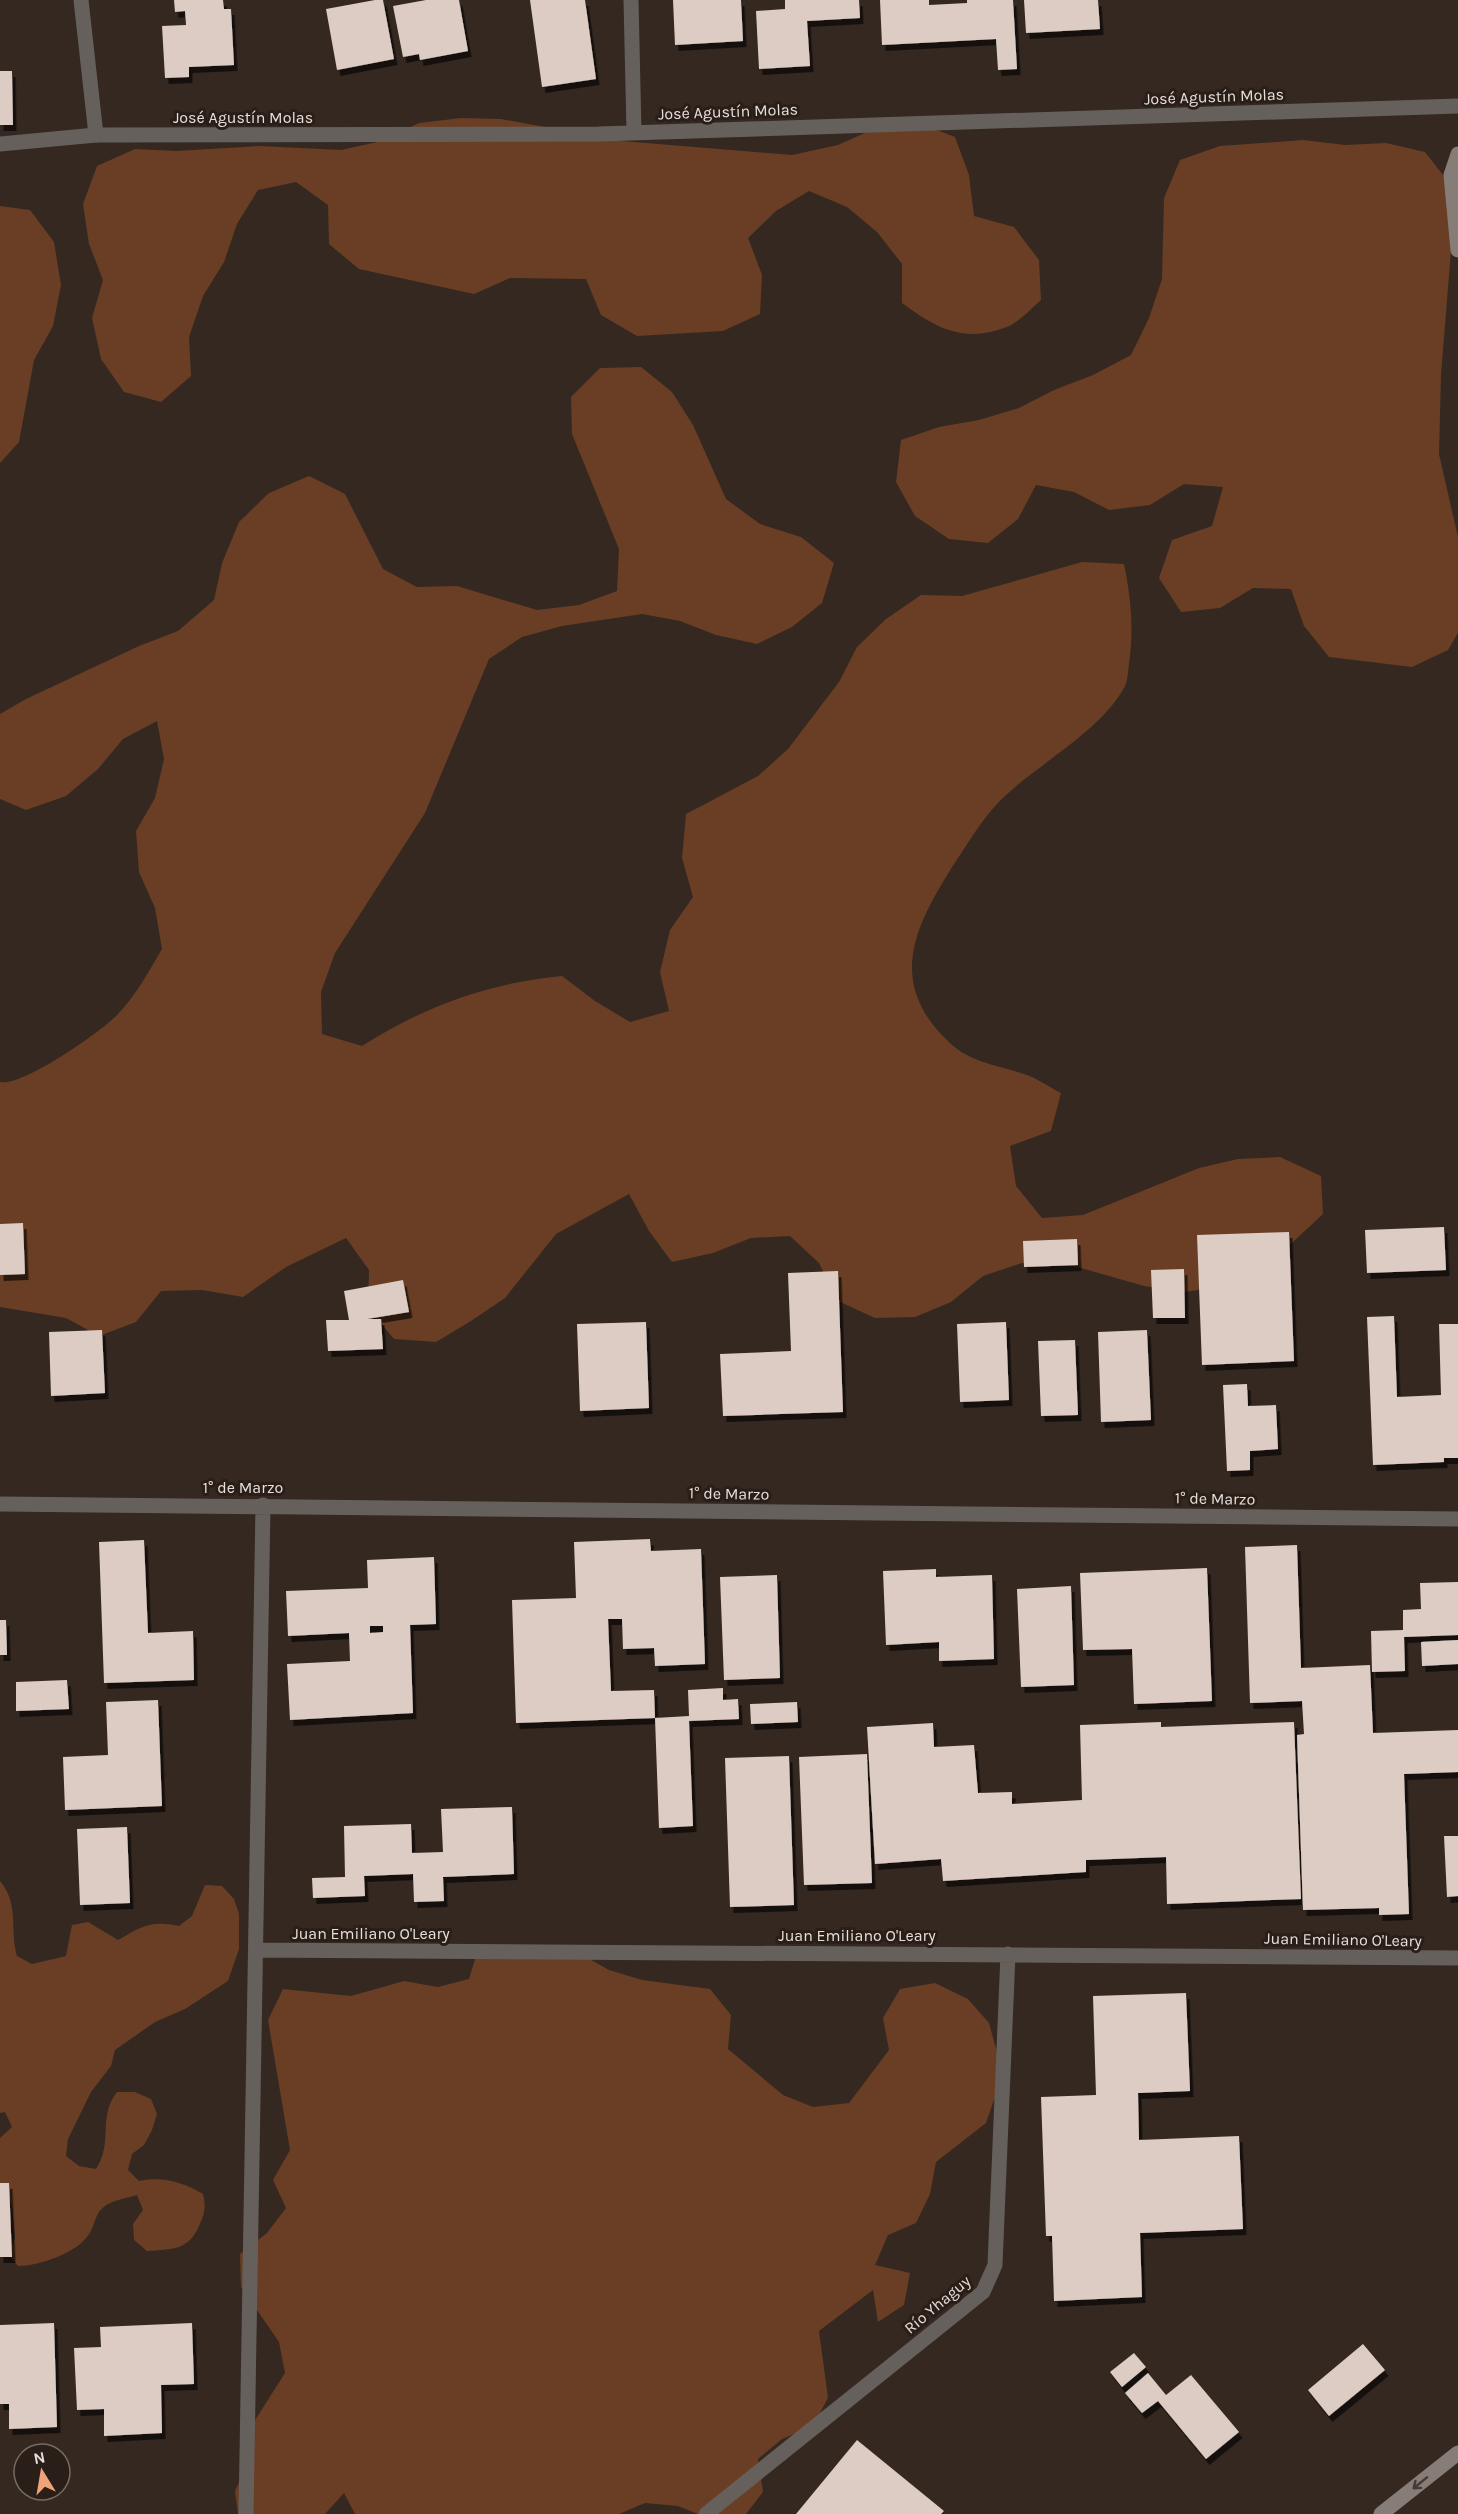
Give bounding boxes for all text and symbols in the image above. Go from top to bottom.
street label: José Agustín Molas [1144,85,1284,108]
street label: José Agustín Molas [658,100,798,123]
street label: José Agustín Molas [173,108,313,127]
street label: 1° de Marzo [203,1478,283,1497]
street label: 1° de Marzo [689,1483,769,1504]
street label: 1° de Marzo [1175,1488,1255,1509]
street label: Juan Emiliano O'Leary [292,1924,450,1943]
street label: Juan Emiliano O'Leary [778,1926,936,1945]
street label: Juan Emiliano O'Leary [1264,1929,1423,1950]
street label: Río Yhaguy [900,2271,975,2338]
north arrow [12,2442,72,2502]
text: N [32,2447,47,2468]
one-way arrow [1412,2477,1428,2490]

